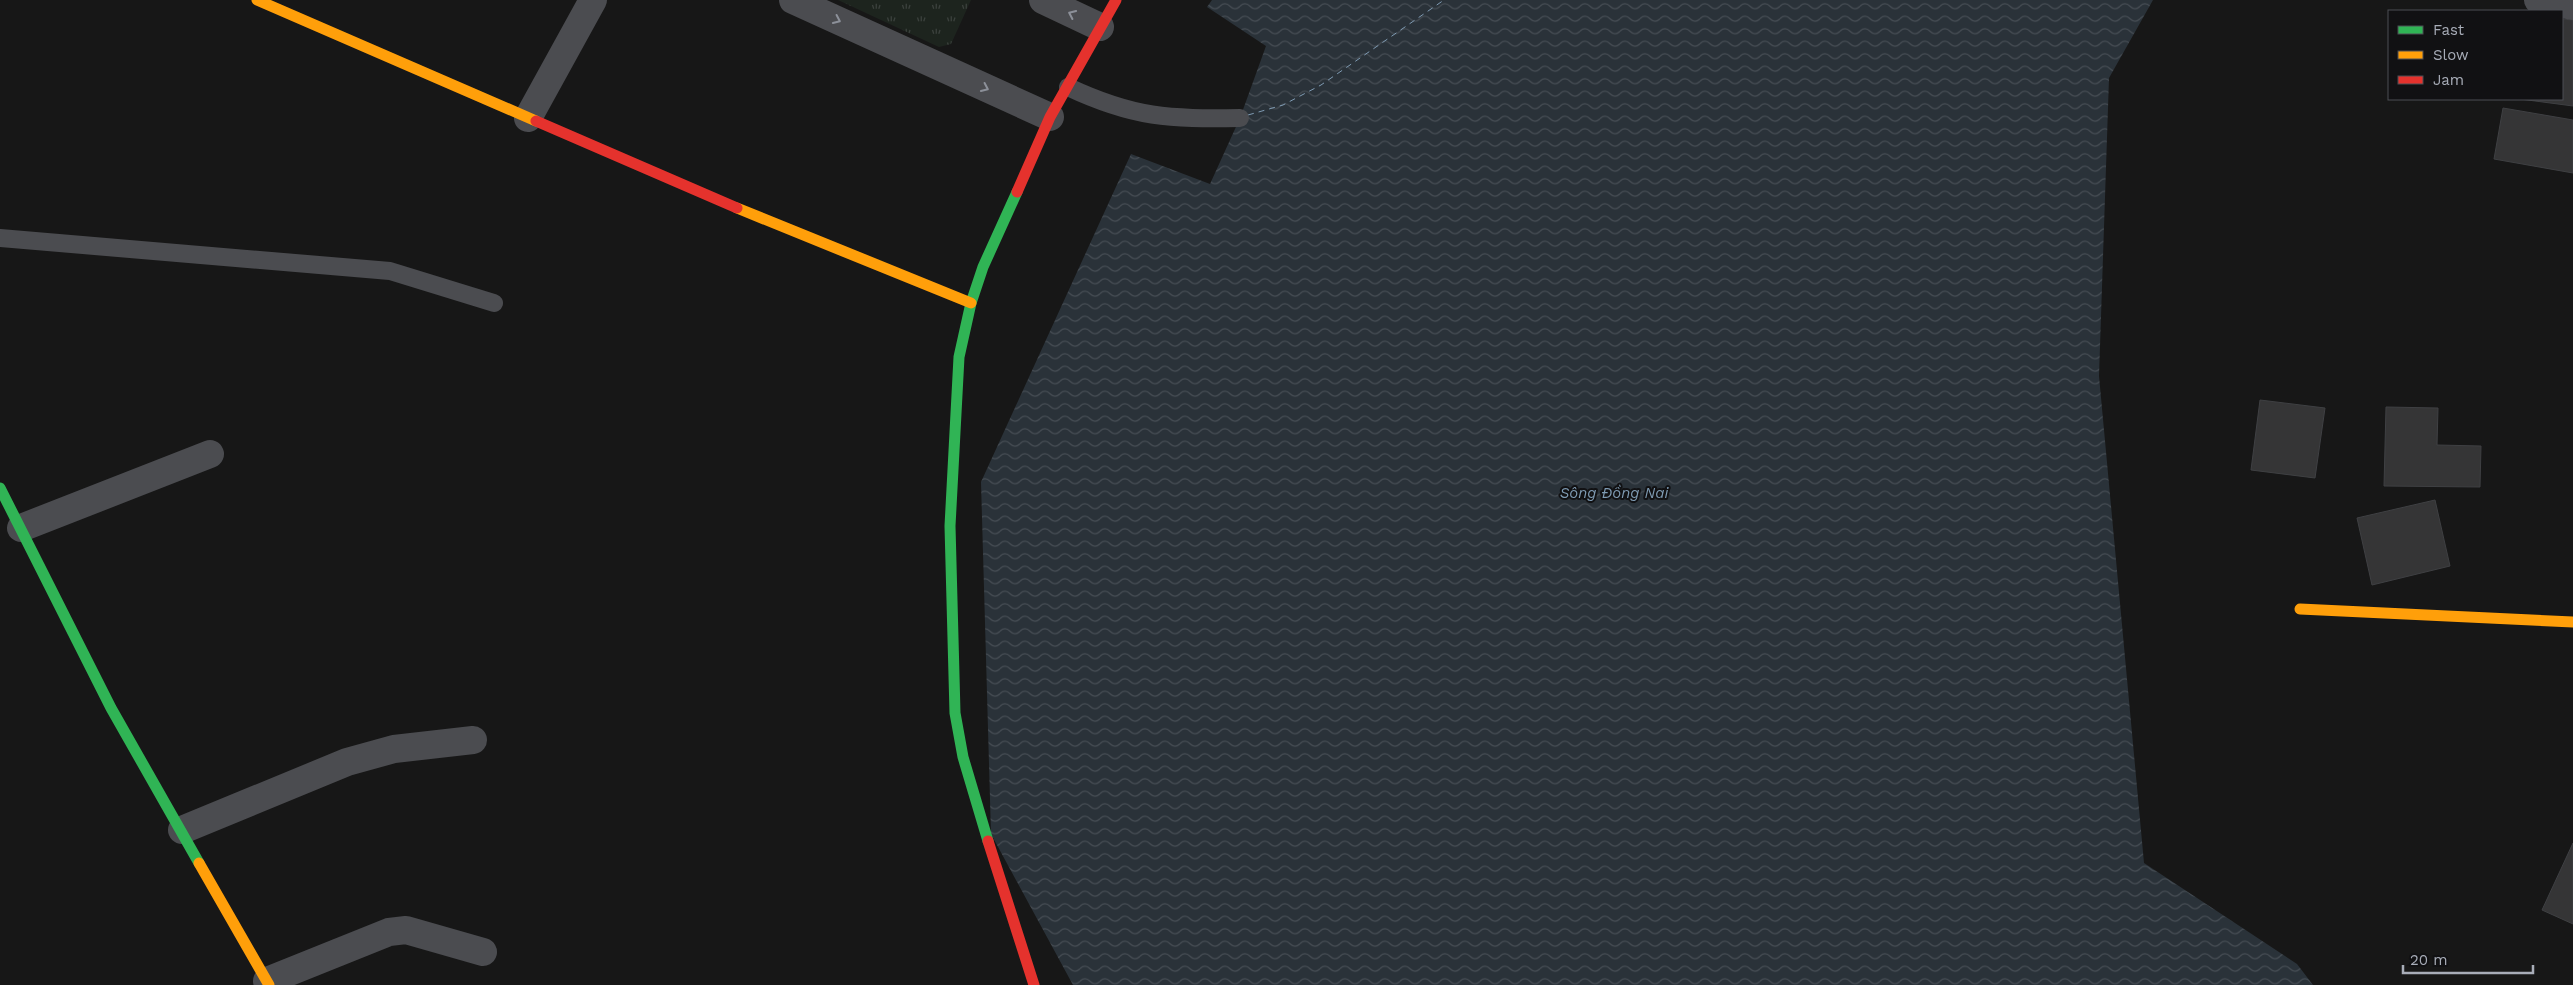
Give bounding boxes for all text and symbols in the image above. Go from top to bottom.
one-way arrow [1068,9,1077,20]
legend [2388,10,2563,100]
one-way arrow [832,14,841,25]
text: Fast [2433,21,2465,39]
text: Slow [2433,46,2469,64]
text: Jam [2433,71,2464,89]
one-way arrow [980,81,989,92]
water label: Sông Đồng Nai [1560,484,1669,502]
scale bar [2403,942,2533,974]
text: 20 m [2410,951,2448,969]

